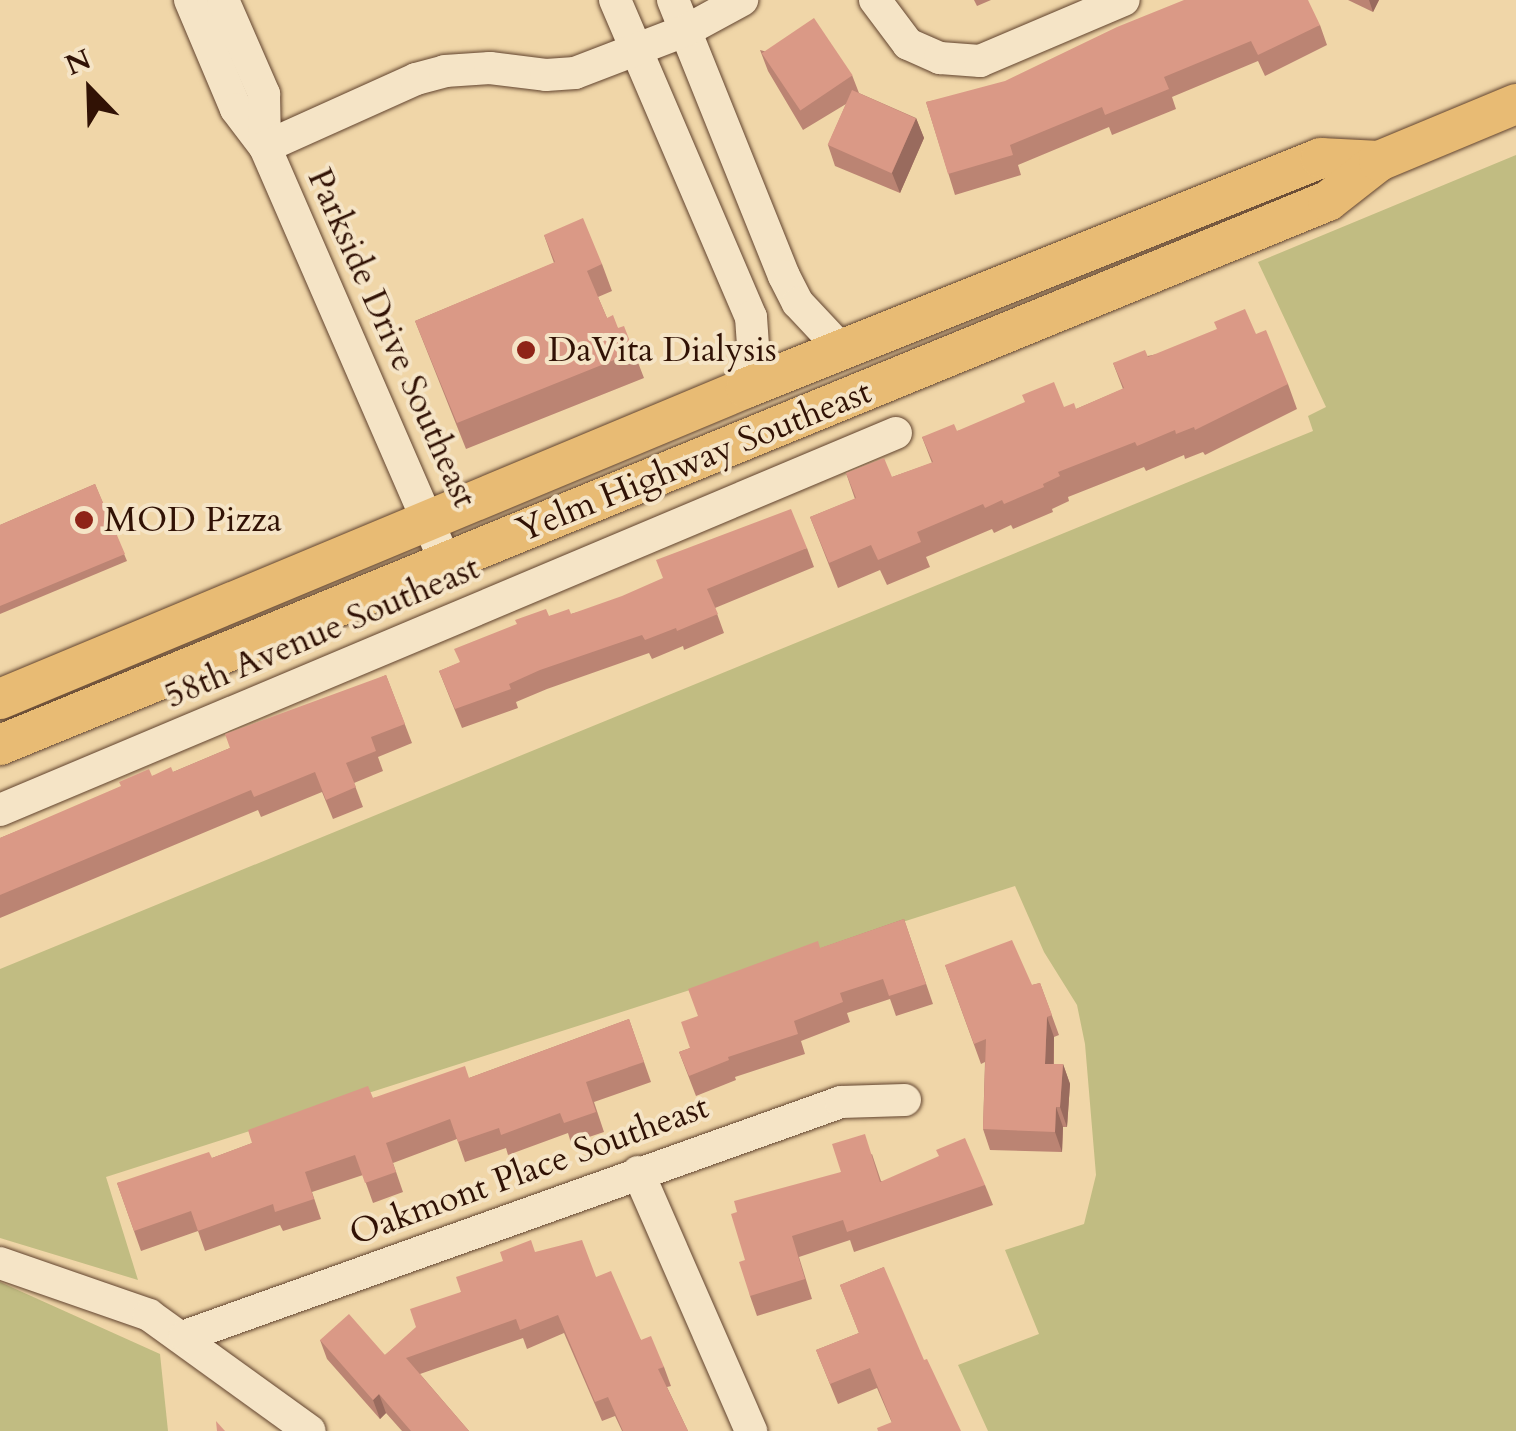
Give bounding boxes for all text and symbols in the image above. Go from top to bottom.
north arrow [40,40,140,140]
text: N [60,40,97,85]
street label: Parkside Drive Southeast [298,162,486,514]
place label: DaVita Dialysis [548,329,777,371]
marker: DaVita Dialysis [513,337,539,363]
street label: Yelm Highway Southeast [511,371,877,551]
place label: MOD Pizza [104,499,282,541]
marker: MOD Pizza [73,509,95,531]
street label: 58th Avenue Southeast [158,547,486,717]
street label: Oakmont Place Southeast [344,1086,714,1254]

